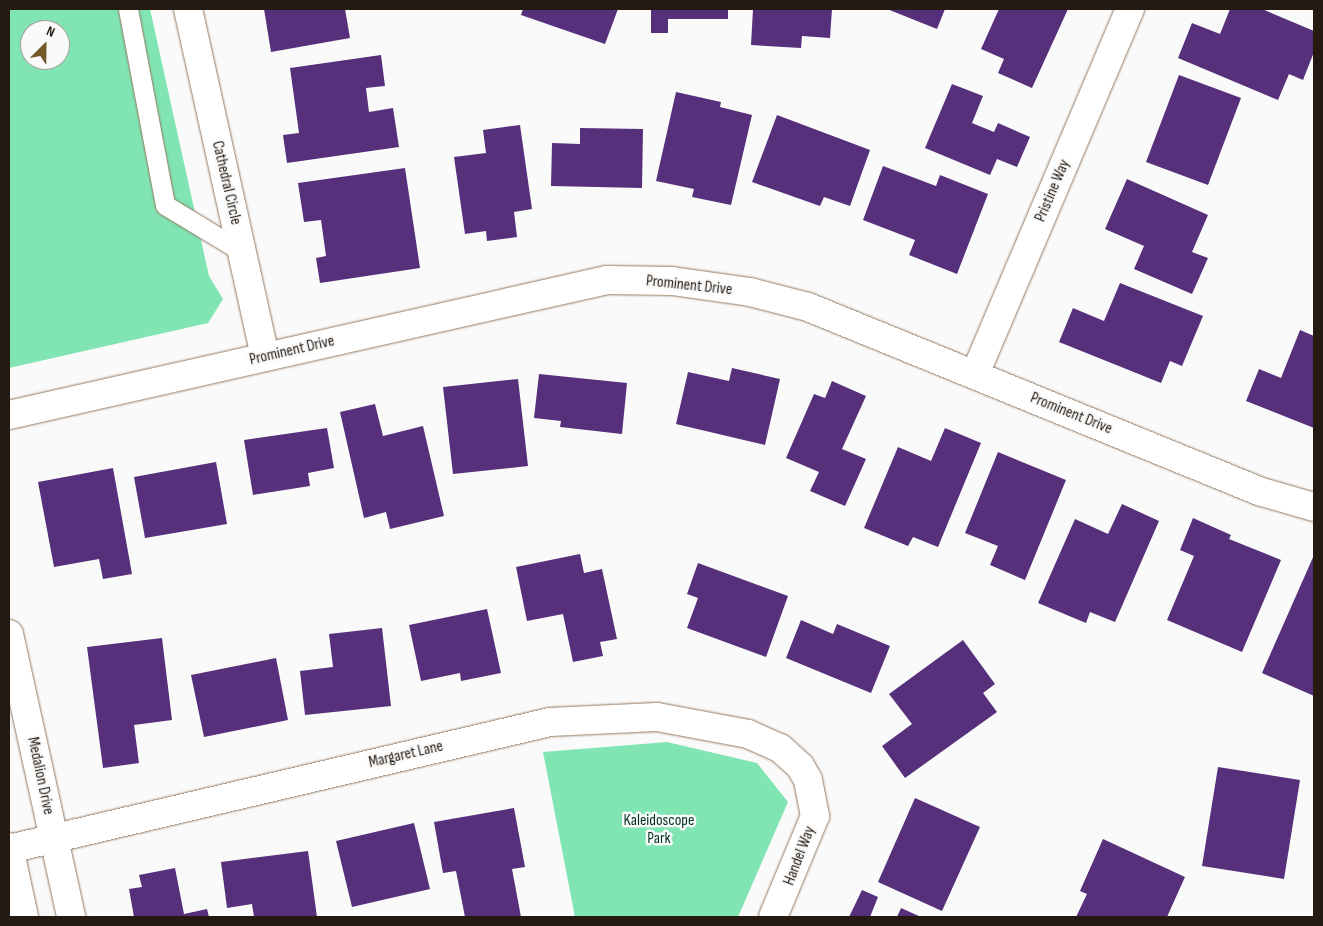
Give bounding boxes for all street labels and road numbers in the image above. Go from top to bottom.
street label: Cathedral Circle [207,139,245,227]
street label: Pristine Way [1031,157,1075,225]
street label: Prominent Drive [645,272,733,300]
street label: Prominent Drive [248,332,336,370]
street label: Prominent Drive [1027,389,1115,439]
street label: Medalion Drive [22,735,58,817]
street label: Margaret Lane [367,737,445,773]
street label: Handel Way [780,824,820,888]

